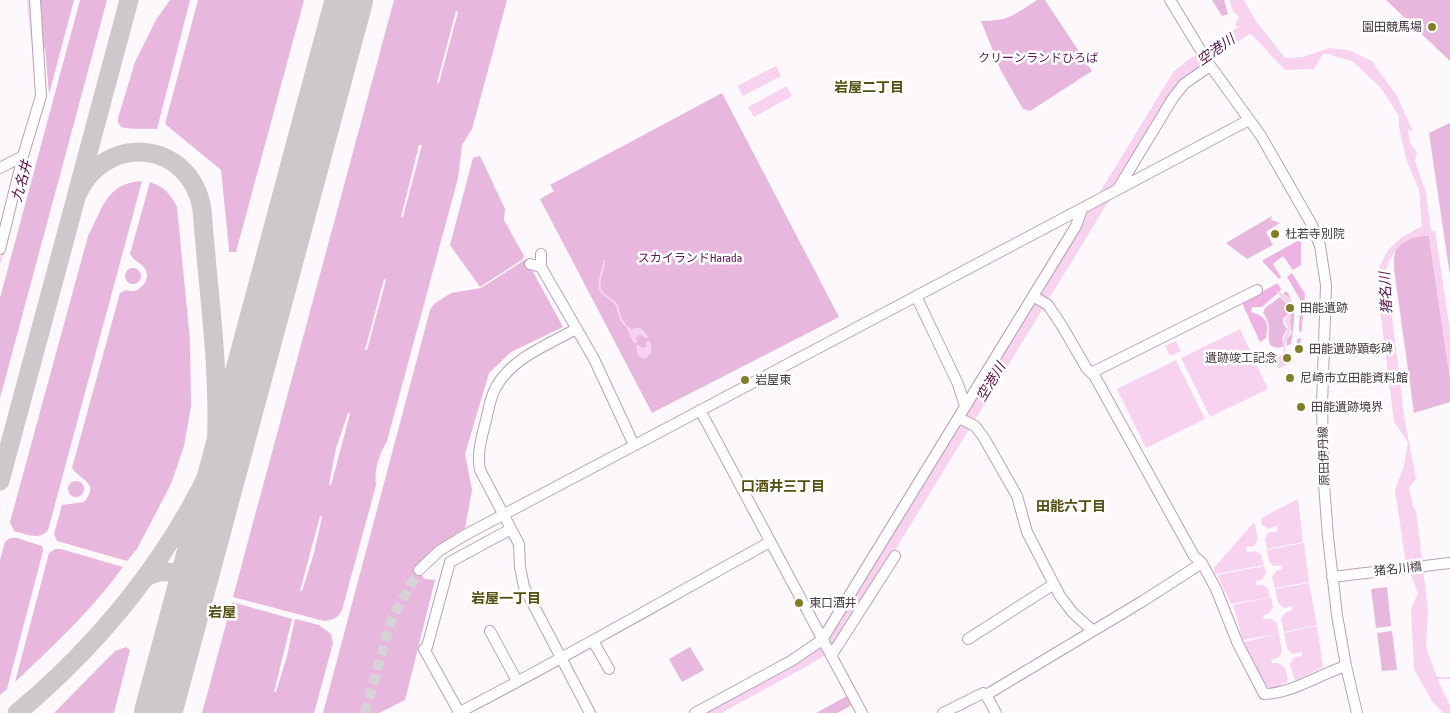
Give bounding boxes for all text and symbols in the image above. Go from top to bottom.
place label: 園田競馬場 [1362,20,1422,34]
marker: 園田競馬場 [1426,21,1438,33]
water label: 空港川 [1194,31,1238,69]
park label: クリーンランドひろば [978,51,1098,65]
district label: 岩屋二丁目 [834,80,904,96]
water label: 九名井 [8,159,36,203]
place label: 杜若寺別院 [1285,227,1345,241]
marker: 杜若寺別院 [1269,228,1281,240]
park label: スカイランドHarada [638,251,742,265]
water label: 猪名川 [1377,272,1395,314]
place label: 田能遺跡 [1300,301,1348,315]
marker: 田能遺跡 [1284,302,1296,314]
place label: 田能遺跡顕彰碑 [1309,342,1393,356]
marker: 田能遺跡顕彰碑 [1293,343,1305,355]
place label: 遺跡竣工記念 [1205,351,1277,365]
marker: 遺跡竣工記念 [1281,352,1293,364]
water label: 空港川 [973,360,1009,404]
place label: 尼崎市立田能資料館 [1300,371,1408,385]
marker: 尼崎市立田能資料館 [1284,372,1296,384]
place label: 岩屋東 [755,373,791,387]
marker: 岩屋東 [739,374,751,386]
place label: 田能遺跡境界 [1311,400,1383,414]
marker: 田能遺跡境界 [1295,401,1307,413]
street label: 原田伊丹線 [1316,426,1332,486]
district label: 口酒井三丁目 [741,479,825,495]
district label: 田能六丁目 [1036,499,1106,515]
street label: 猪名川橋 [1373,559,1423,579]
district label: 岩屋一丁目 [471,591,541,607]
place label: 東口酒井 [809,596,857,610]
marker: 東口酒井 [793,597,805,609]
district label: 岩屋 [208,605,236,621]

